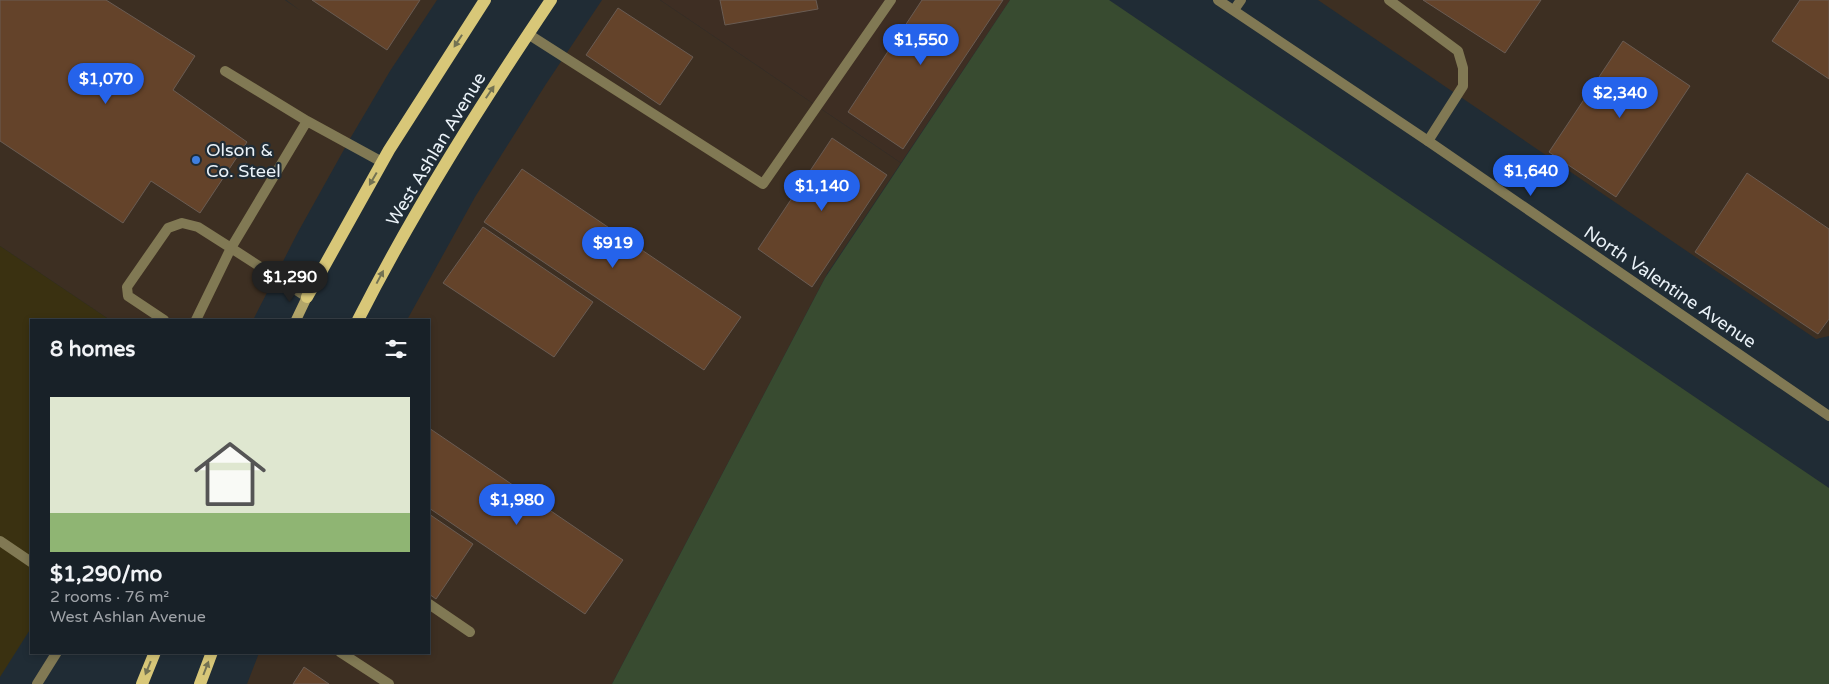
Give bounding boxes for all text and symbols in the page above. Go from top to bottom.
pin: $1,550 [880,23,962,66]
text: $1,550 [894,30,948,50]
one-way arrow [453,34,463,47]
pin: $1,070 [65,62,147,105]
street label: West Ashlan Avenue [381,68,491,230]
text: $1,070 [79,69,133,89]
pin: $2,340 [1579,76,1661,119]
text: $2,340 [1593,83,1647,103]
one-way arrow [485,85,495,98]
place label: Olson & Co. Steel [206,139,281,182]
marker: Olson & Co. Steel [190,154,202,166]
pin: $1,640 [1490,154,1572,197]
text: $1,640 [1504,161,1558,181]
pin: $1,140 [781,170,863,212]
one-way arrow [368,172,377,185]
text: $1,140 [795,176,849,196]
street label: North Valentine Avenue [1580,221,1760,353]
pin: $919 [583,226,643,269]
text: $919 [593,233,633,253]
pin: $1,290 [249,260,331,303]
text: $1,290 [263,267,317,287]
one-way arrow [376,269,384,284]
icon: filters [382,335,410,363]
text: 8 homes [50,337,135,362]
icon: home [185,429,275,519]
pin: $1,980 [476,484,558,526]
text: $1,980 [490,490,544,510]
text: $1,290/mo [50,562,162,587]
text: 2 rooms · 76 m² [50,587,169,607]
text: West Ashlan Avenue [50,607,206,627]
one-way arrow [202,660,210,675]
one-way arrow [144,661,152,675]

